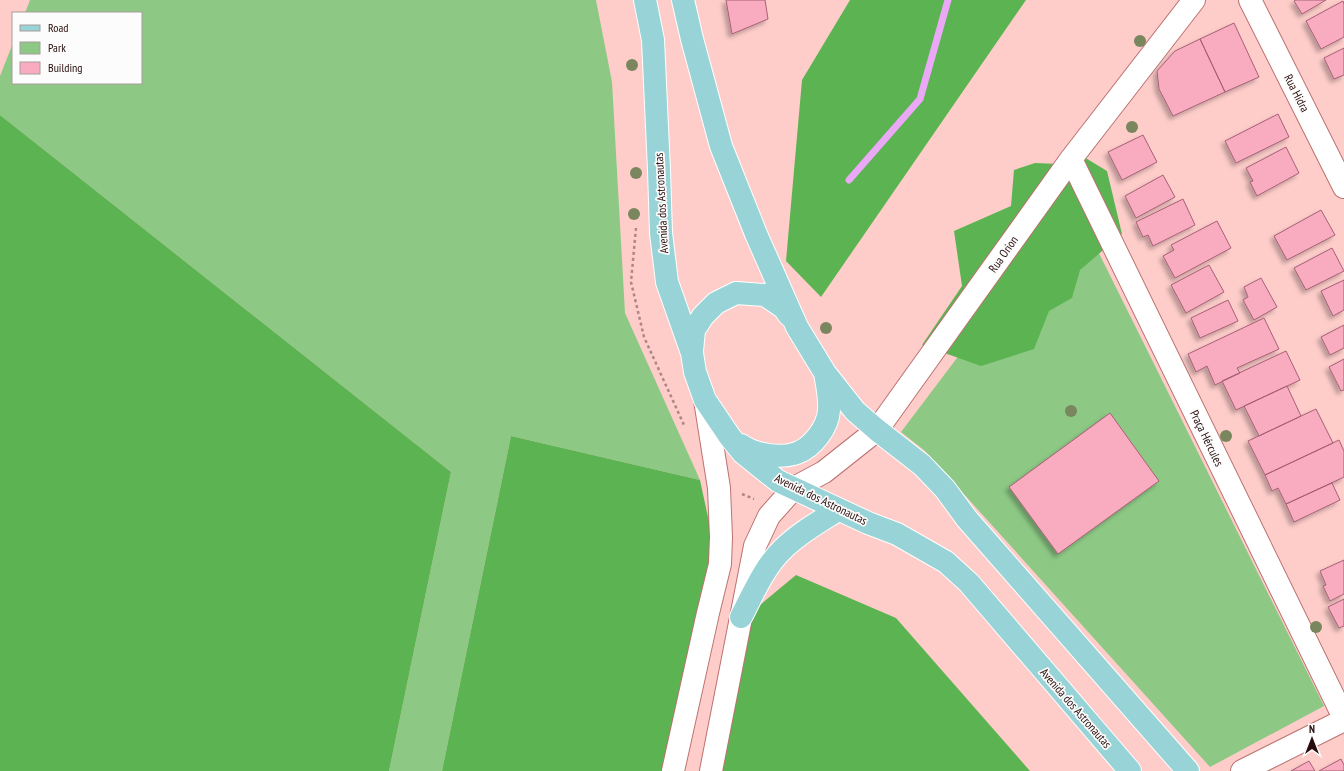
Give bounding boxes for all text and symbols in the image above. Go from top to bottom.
legend [12,12,142,84]
text: Road [48,20,68,35]
text: Park [48,40,66,55]
text: Building [48,60,83,75]
street label: Rua Hidra [1281,71,1313,115]
street label: Avenida dos Astronautas [651,152,671,254]
street label: Rua Orion [985,233,1021,275]
street label: Praça Hércules [1187,407,1227,469]
street label: Avenida dos Astronautas [772,470,870,528]
street label: Avenida dos Astronautas [1037,665,1115,751]
north arrow [1292,719,1332,759]
text: N [1309,722,1315,736]

